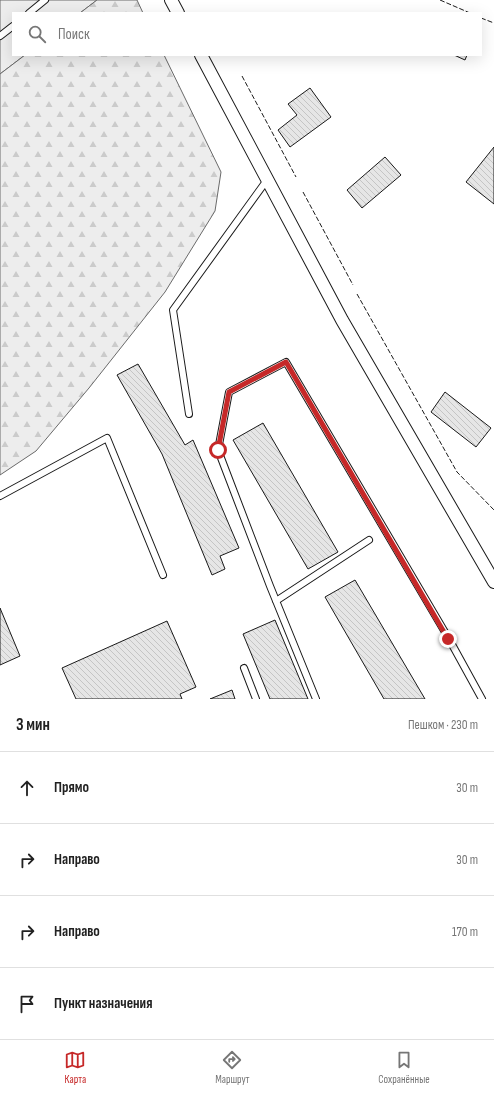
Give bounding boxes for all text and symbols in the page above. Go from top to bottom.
search box [12,12,482,56]
icon: search [26,23,48,45]
text: Поиск [58,25,90,44]
route start [209,441,227,459]
route end [439,630,457,648]
text: 3 мин [16,715,50,735]
text: Пешком · 230 m [408,717,478,733]
icon: ahead [16,777,38,799]
text: Прямо [54,778,89,797]
text: 30 m [456,780,478,796]
icon: right [16,849,38,871]
text: Направо [54,850,100,869]
text: 30 m [456,852,478,868]
icon: right [16,921,38,943]
text: Направо [54,922,100,941]
text: 170 m [452,924,478,940]
icon: arrive [16,993,38,1015]
text: Пункт назначения [54,994,152,1013]
tab: Карта [64,1049,86,1086]
tab: Маршрут [215,1049,250,1086]
tab: Сохранённые [378,1049,430,1086]

